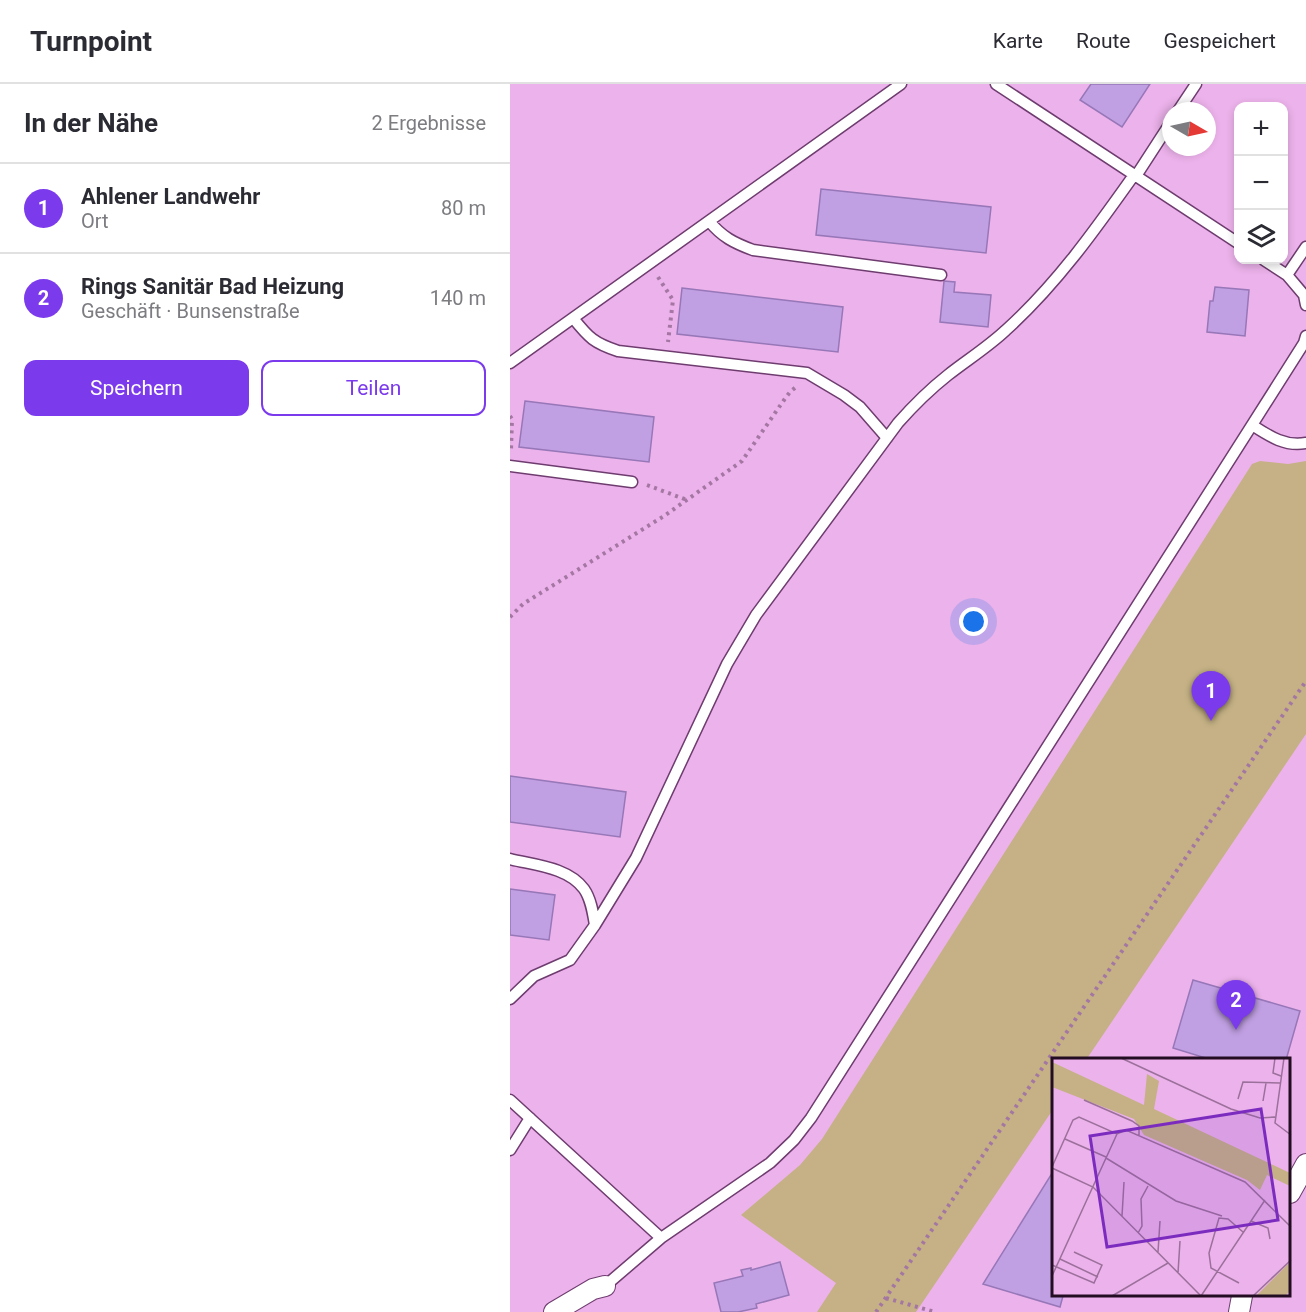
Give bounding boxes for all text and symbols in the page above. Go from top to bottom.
text: Turnpoint [30,25,152,58]
text: Karte [993,29,1043,53]
text: Route [1076,29,1130,53]
text: Gespeichert [1163,29,1276,53]
north arrow [1162,102,1216,156]
map controls [1234,102,1288,264]
button: + [1234,102,1288,156]
text: In der Nähe [24,108,158,138]
text: 2 Ergebnisse [372,111,486,135]
button: − [1234,156,1288,210]
text: Ahlener Landwehr [81,184,260,209]
text: 1 [38,196,49,220]
text: 80 m [441,196,486,220]
text: Ort [81,209,109,233]
button: layers [1234,210,1288,264]
text: Rings Sanitär Bad Heizung [81,274,344,299]
text: 2 [38,286,49,310]
text: 140 m [430,286,486,310]
text: Geschäft · Bunsenstraße [81,299,300,323]
button: Speichern [24,360,249,416]
button: Teilen [261,360,486,416]
your location [959,607,988,636]
pin: 1 [1192,672,1230,721]
pin: 2 [1216,980,1256,1030]
inset map [1052,1058,1291,1297]

